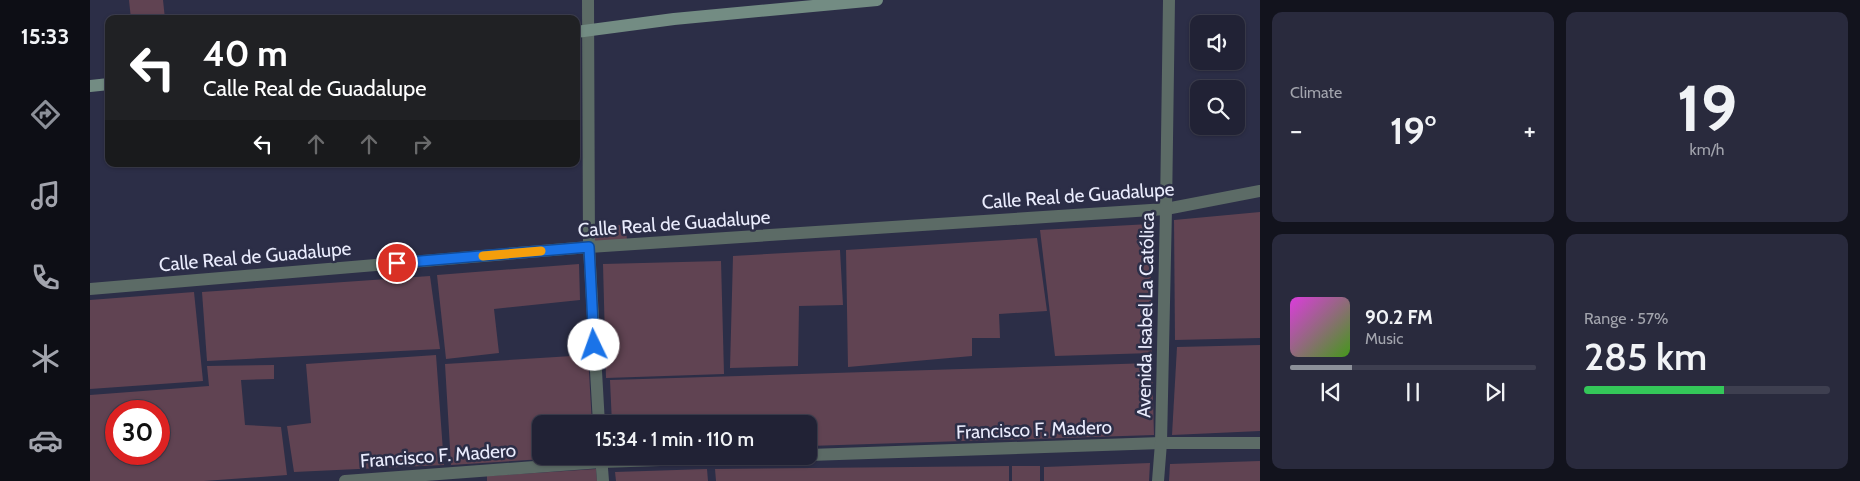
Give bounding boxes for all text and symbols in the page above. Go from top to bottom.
map controls [1190,15,1245,135]
button: sound [1190,15,1245,70]
text: 15:33 [21,23,69,50]
text: 40 m [203,32,288,75]
icon: left [120,35,185,100]
text: 19 [1677,68,1737,147]
text: Calle Real de Guadalupe [203,75,427,102]
button: search [1190,80,1245,135]
text: Climate [1290,83,1342,102]
icon: directions [28,97,63,132]
text: 19° [1390,107,1436,154]
text: − [1290,113,1302,147]
text: + [1524,113,1536,147]
icon: left [249,130,277,158]
icon: ahead [302,130,330,158]
icon: ahead [355,130,383,158]
icon: right [408,130,436,158]
text: km/h [1689,140,1725,159]
street label: Calle Real de Guadalupe [981,177,1175,214]
icon: music [28,178,63,213]
street label: Calle Real de Guadalupe [577,205,771,242]
street label: Avenida Isabel La Católica [1132,212,1159,418]
street label: Calle Real de Guadalupe [158,237,352,276]
pin [376,242,418,284]
icon: arrive [383,249,411,277]
icon: phone [28,260,63,295]
text: 90.2 FM [1365,306,1433,329]
text: Range · 57% [1584,309,1668,328]
position arrow [567,318,619,370]
text: Music [1365,329,1403,348]
text: 285 km [1584,333,1707,380]
icon: climate [28,341,63,376]
icon: previous [1317,378,1345,406]
icon: pause [1399,378,1427,406]
icon: next [1481,378,1509,406]
speed limit sign: 30 [105,400,170,465]
street label: Francisco F. Madero [956,415,1112,444]
icon: car [28,423,63,458]
text: 15:34 · 1 min · 110 m [595,428,754,451]
street label: Francisco F. Madero [359,439,517,472]

